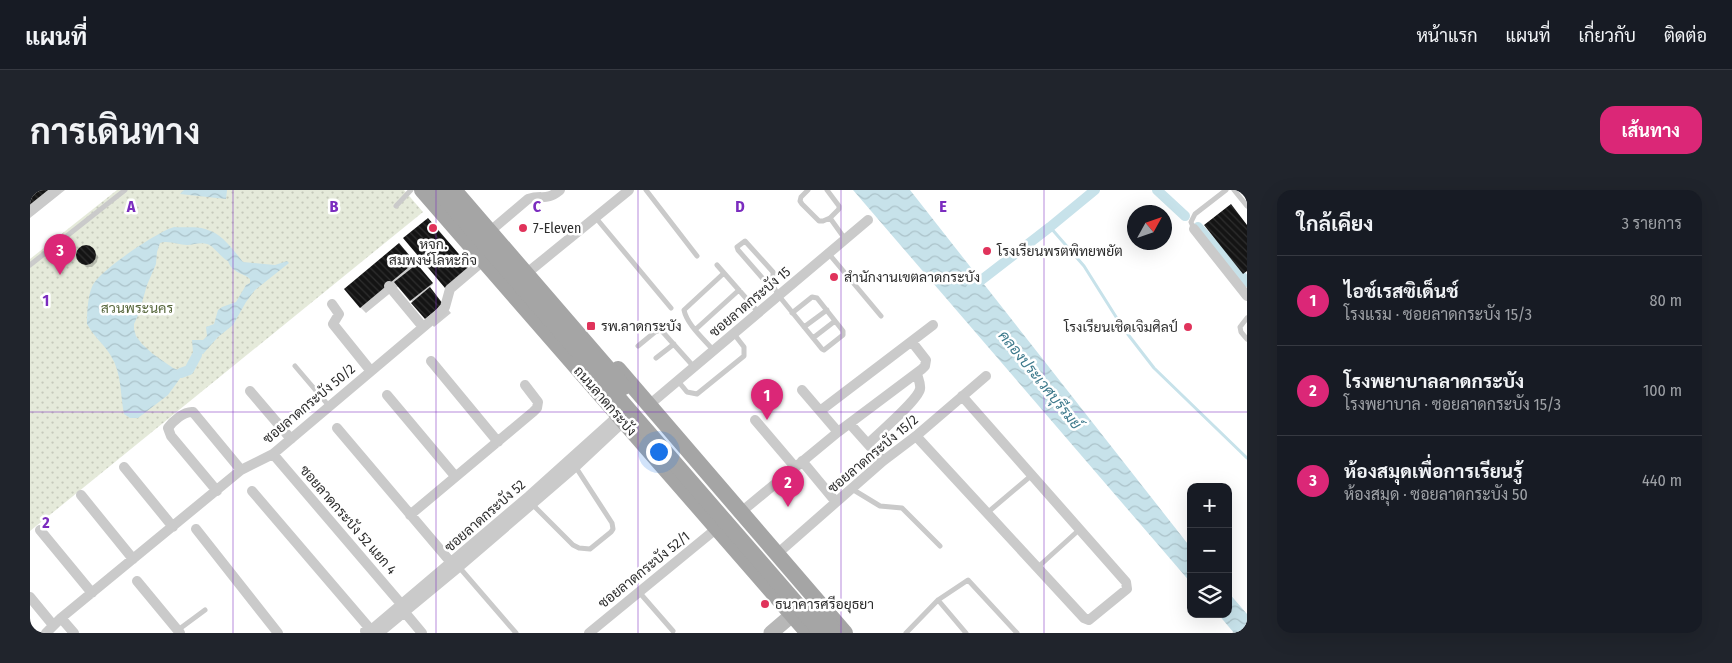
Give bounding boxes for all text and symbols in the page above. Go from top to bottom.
text: แผนที่ [25,23,87,51]
text: หน้าแรก [1416,25,1478,47]
text: แผนที่ [1506,25,1550,47]
text: เกี่ยวกับ [1578,25,1636,47]
text: ติดต่อ [1664,25,1707,47]
button: เส้นทาง [1600,106,1702,154]
text: การเดินทาง [30,111,200,153]
text: A [126,197,136,216]
text: B [330,197,339,216]
text: C [533,197,542,216]
text: D [735,197,745,216]
text: E [939,197,947,216]
north arrow [1127,205,1172,250]
text: ใกล้เคียง [1297,211,1373,237]
text: 3 รายการ [1622,214,1682,233]
place label: 7-Eleven [533,220,581,237]
marker: หจก. สมพงษ์โลหะกิจ [427,222,439,234]
marker: 7-Eleven [517,222,529,234]
pin: 3 [44,234,76,275]
place label: หจก. สมพงษ์โลหะกิจ [389,236,477,269]
place label: โรงเรียนพรตพิทยพยัต [996,242,1123,260]
marker: โรงเรียนพรตพิทยพยัต [981,245,993,257]
street label: ซอยลาดกระบัง 15 [706,263,794,341]
place label: สำนักงานเขตลาดกระบัง [844,269,980,286]
marker: สำนักงานเขตลาดกระบัง [828,271,840,283]
text: ไอช์เรสซิเด็นช์ [1344,280,1459,303]
text: 1 [43,291,49,310]
text: 1 [1310,291,1316,310]
text: 80 m [1650,291,1682,310]
park label: สวนพระนคร [101,300,174,317]
text: โรงแรม · ซอยลาดกระบัง 15/3 [1344,305,1532,324]
place label: รพ.ลาดกระบัง [601,318,682,335]
place label: โรงเรียนเชิดเจิมศิลป์ [1063,318,1178,336]
marker: รพ.ลาดกระบัง [585,320,597,332]
marker: โรงเรียนเชิดเจิมศิลป์ [1182,321,1194,333]
water label: คลองประเวศบุรีรมย์ [993,326,1087,436]
street label: ซอยลาดกระบัง 50/2 [260,361,358,447]
street label: ถนนลาดกระบัง [570,363,640,439]
text: โรงพยาบาลลาดกระบัง [1344,370,1524,393]
pin: 1 [751,379,783,420]
text: 2 [1309,381,1317,400]
text: 100 m [1643,381,1682,400]
text: โรงพยาบาล · ซอยลาดกระบัง 15/3 [1344,395,1561,414]
street label: ซอยลาดกระบัง 15/2 [824,411,922,497]
your location [646,439,672,465]
text: ห้องสมุดเพื่อการเรียนรู้ [1344,460,1523,483]
street label: ซอยลาดกระบัง 52 แยก 4 [296,462,400,578]
pin: 2 [772,466,804,507]
text: 3 [1309,471,1317,490]
text: 440 m [1642,471,1682,490]
street label: ซอยลาดกระบัง 52 [441,476,529,556]
map controls [1187,483,1232,618]
button: + [1187,483,1232,528]
text: ห้องสมุด · ซอยลาดกระบัง 50 [1344,485,1528,504]
text: 2 [41,513,50,532]
street label: ซอยลาดกระบัง 52/1 [595,528,693,612]
button: − [1187,528,1232,573]
button: layers [1187,573,1232,618]
place label: ธนาคารศรีอยุธยา [775,595,874,614]
marker: ธนาคารศรีอยุธยา [759,598,771,610]

